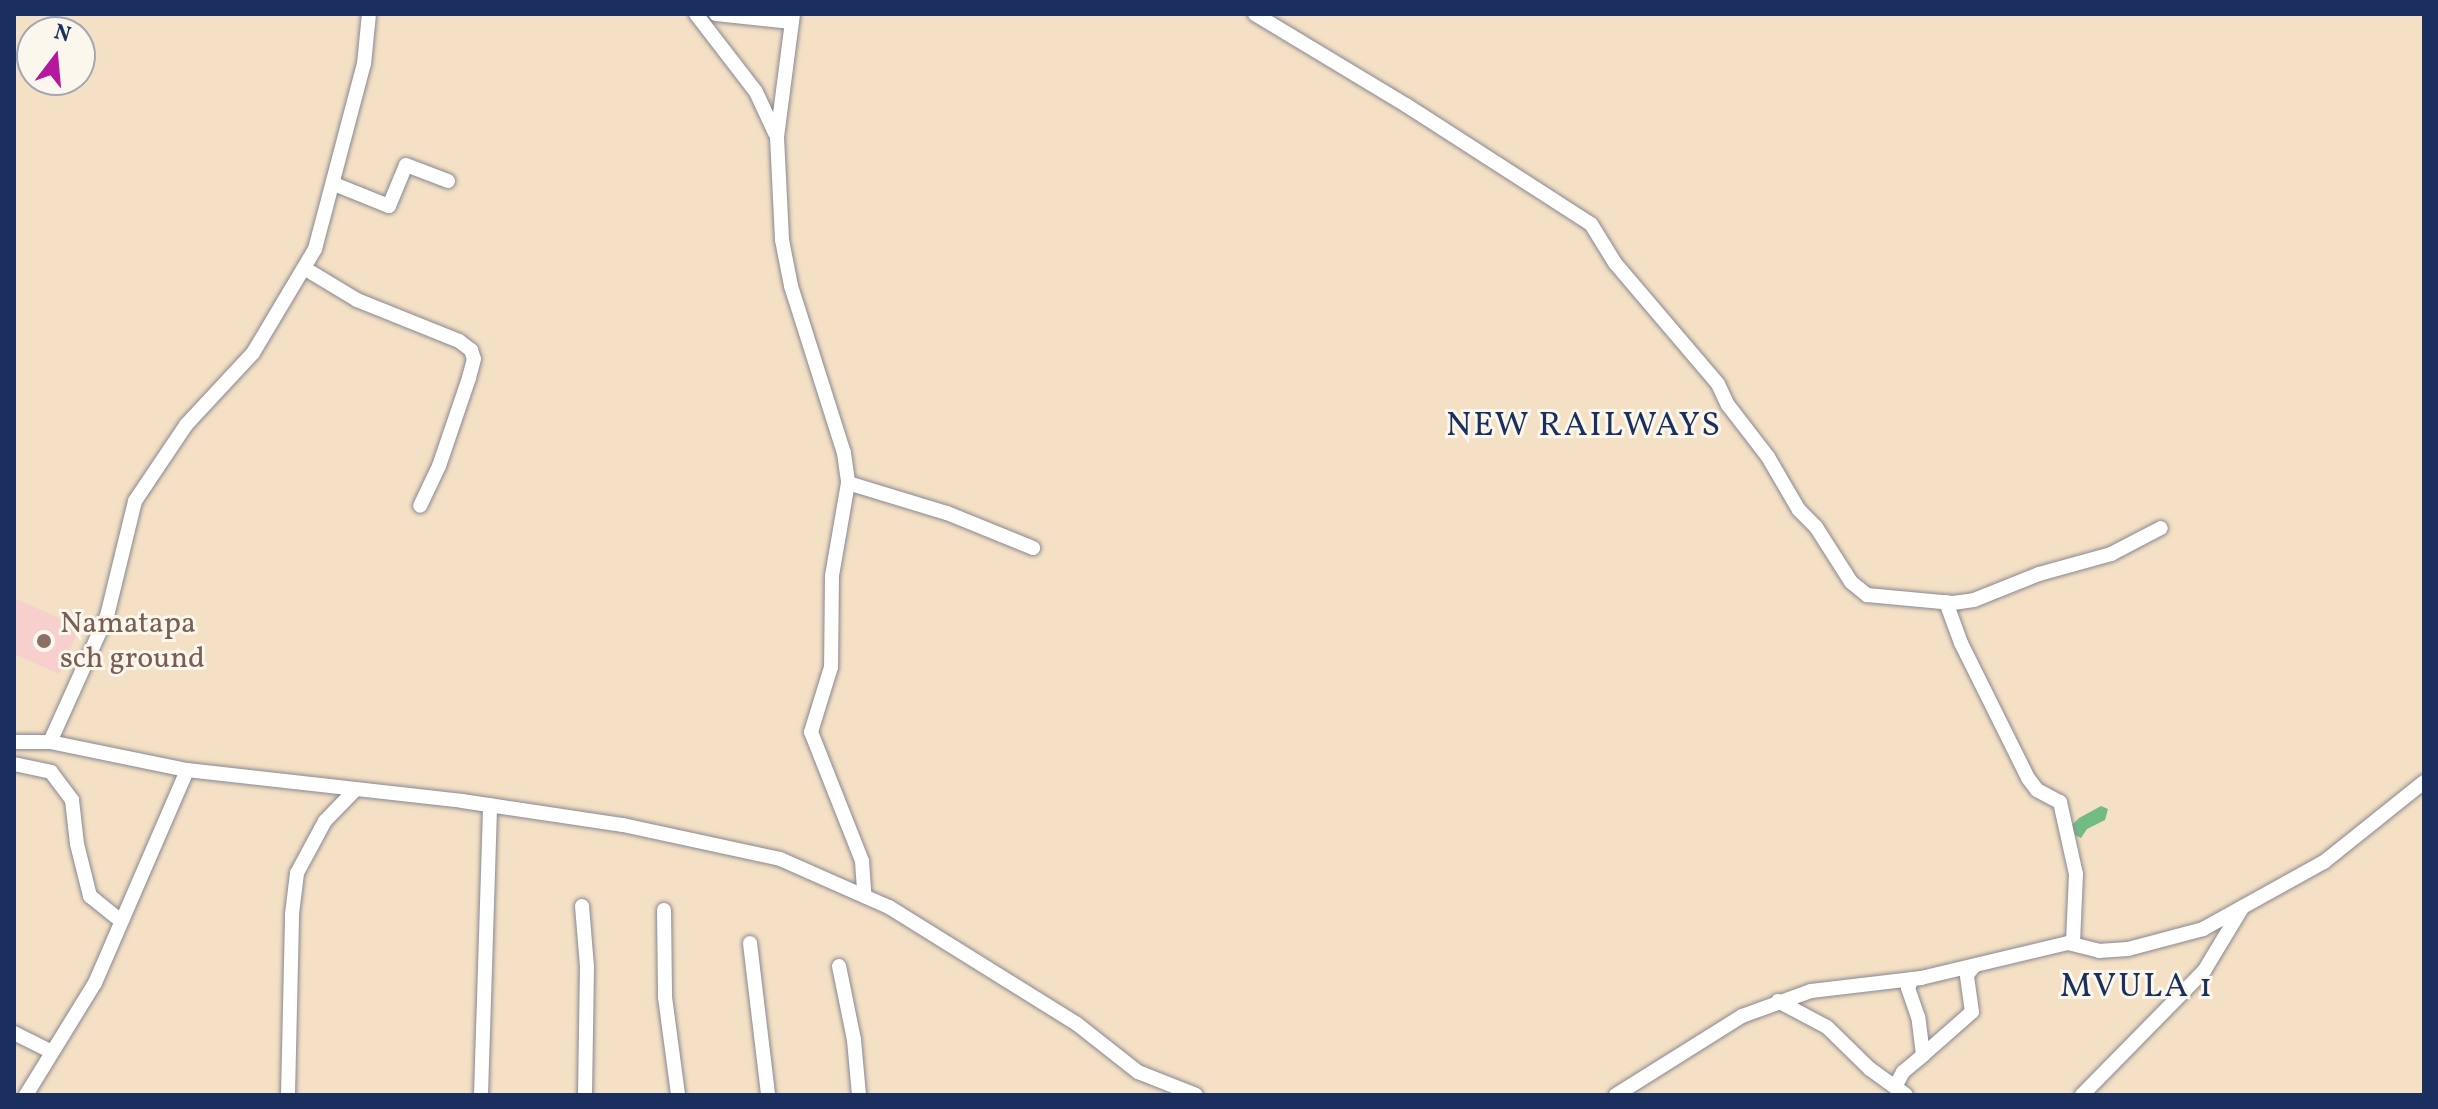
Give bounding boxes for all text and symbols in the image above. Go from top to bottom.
north arrow [16,16,96,96]
text: N [50,17,74,51]
district label: NEW RAILWAYS [1445,407,1723,447]
place label: Namatapa sch ground [60,606,205,676]
marker: Namatapa sch ground [35,632,53,650]
district label: MVULA 1 [2060,968,2214,1008]

